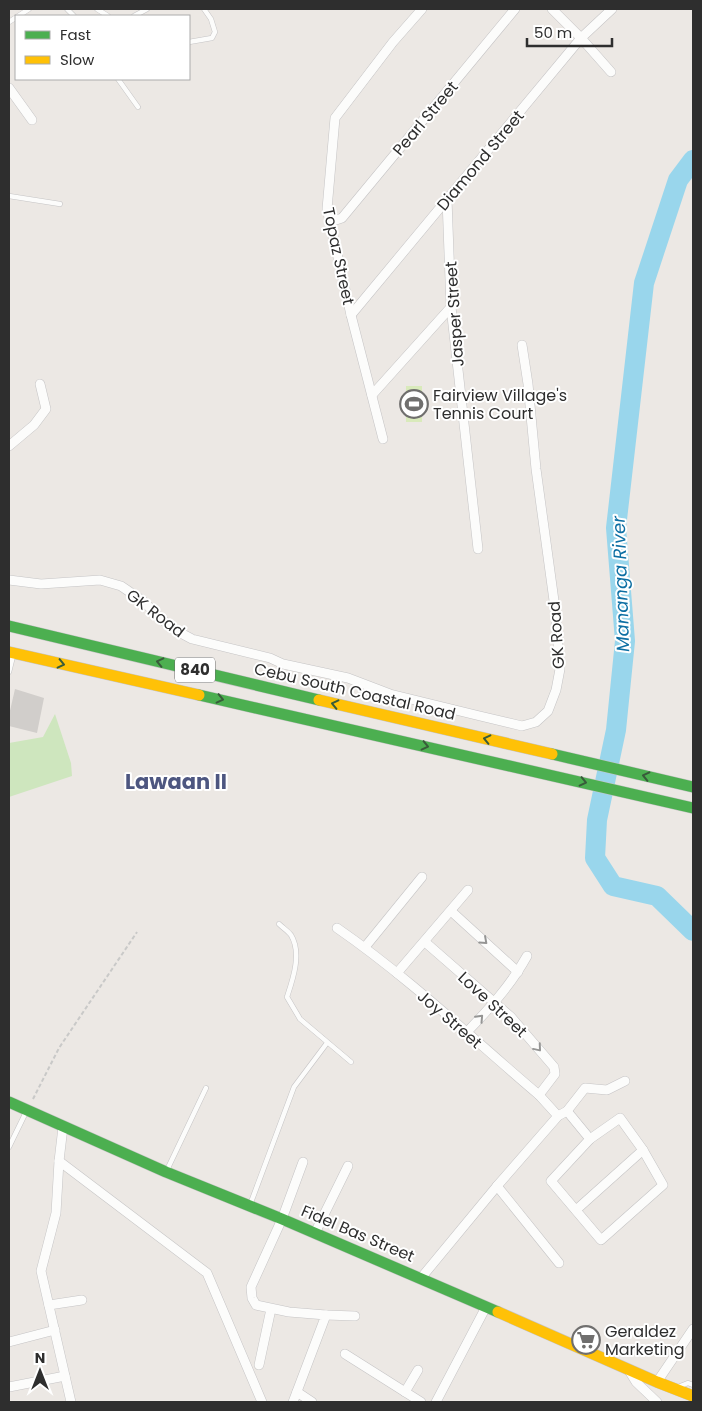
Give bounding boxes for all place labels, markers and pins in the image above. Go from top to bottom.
place label: Fairview Village's Tennis Court [433,384,567,425]
sports icon: Fairview Village's Tennis Court [399,389,429,419]
place label: Geraldez Marketing [605,1320,685,1361]
supermarket icon: Geraldez Marketing [571,1325,601,1355]

